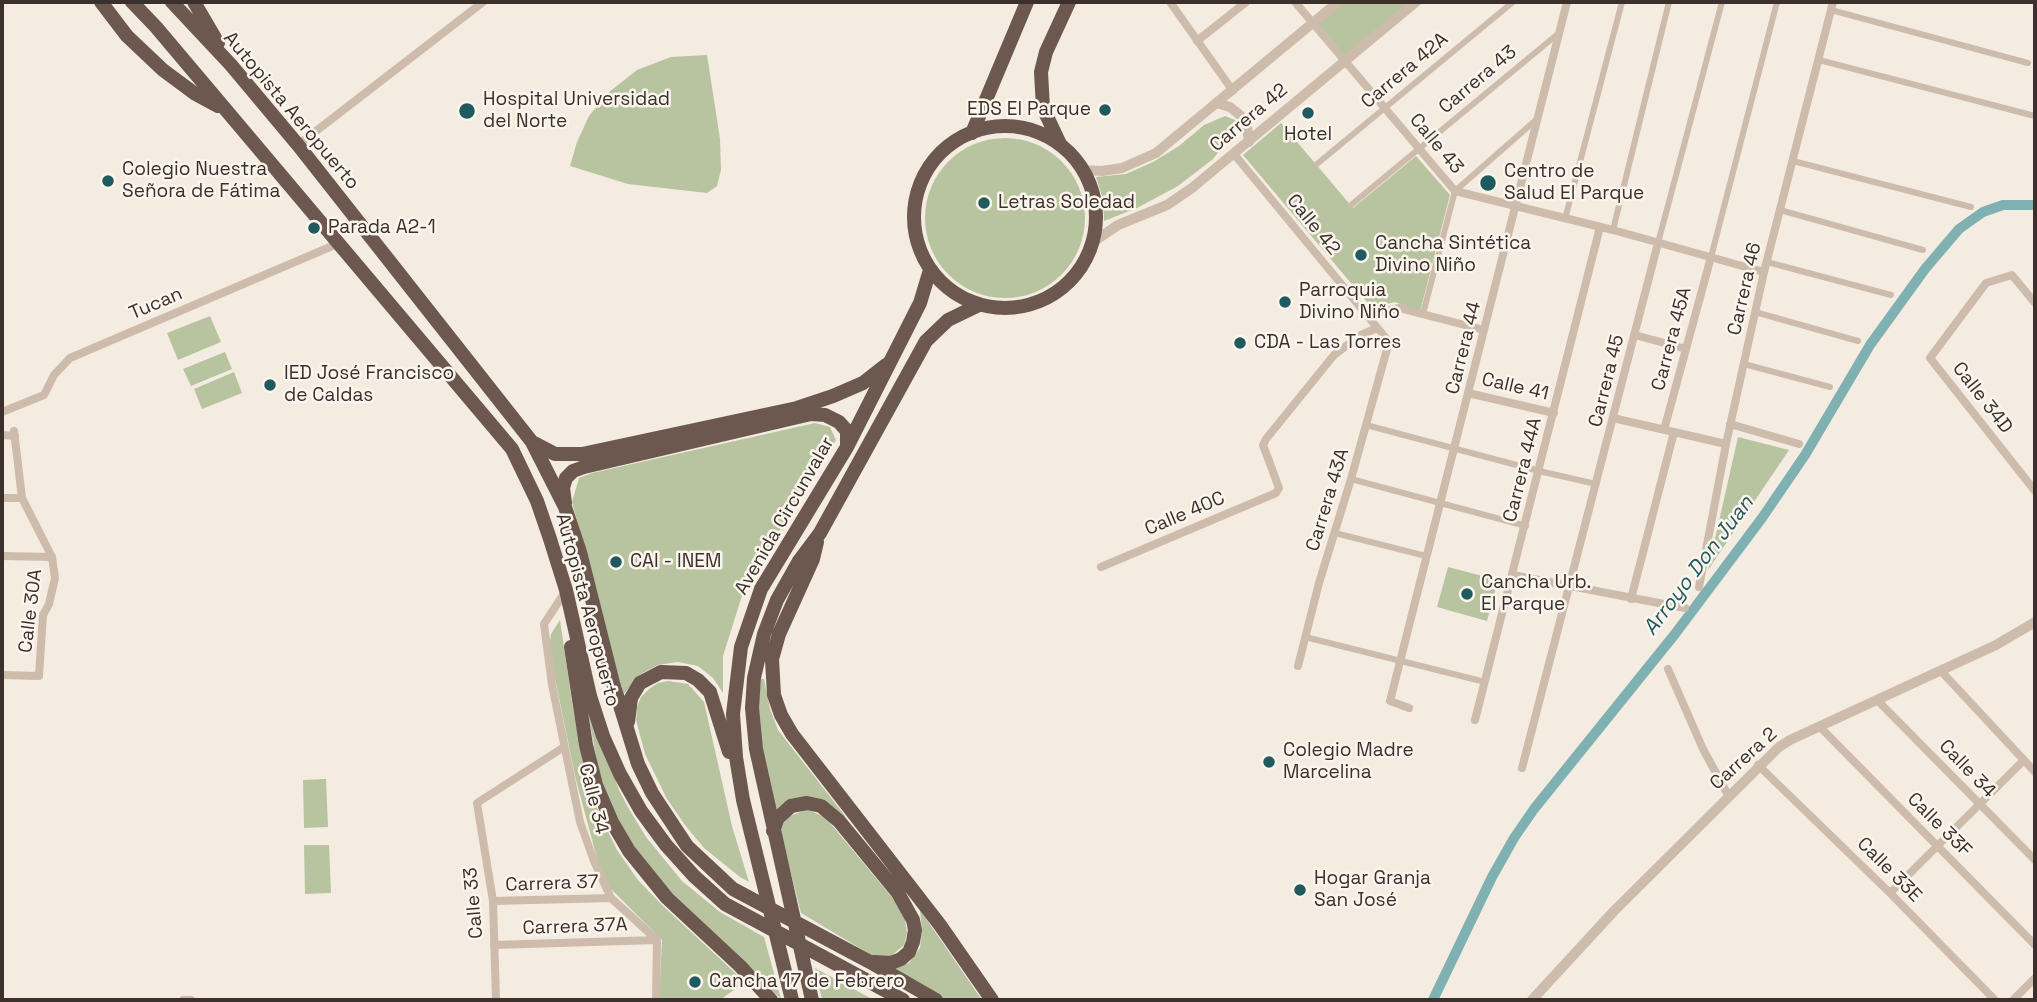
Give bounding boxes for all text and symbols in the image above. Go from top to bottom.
street label: Autopista Aeropuerto [218,27,364,195]
street label: Carrera 42A [1357,28,1453,114]
street label: Carrera 43 [1435,41,1521,119]
street label: Carrera 42 [1206,79,1292,157]
place label: Hospital Universidad del Norte [483,89,670,133]
place label: EDS El Parque [967,99,1091,121]
marker: Hospital Universidad del Norte [457,101,477,121]
marker: EDS El Parque [1097,102,1113,118]
marker: Hotel [1300,105,1316,121]
street label: Calle 43 [1404,109,1468,179]
place label: Hotel [1284,124,1332,146]
place label: Colegio Nuestra Señora de Fátima [122,159,280,203]
place label: Centro de Salud El Parque [1504,161,1644,205]
marker: Colegio Nuestra Señora de Fátima [100,173,116,189]
marker: Centro de Salud El Parque [1478,173,1498,193]
street label: Calle 42 [1282,190,1344,260]
place label: Letras Soledad [998,192,1135,214]
marker: Letras Soledad [976,195,992,211]
place label: Parada A2-1 [328,217,436,239]
marker: Parada A2-1 [306,220,322,236]
place label: Cancha Sintética Divino Niño [1375,233,1531,277]
street label: Carrera 46 [1723,240,1767,338]
marker: Cancha Sintética Divino Niño [1353,247,1369,263]
place label: Parroquia Divino Niño [1299,280,1400,324]
street label: Tucan [126,283,186,325]
street label: Carrera 45A [1647,285,1697,393]
marker: Parroquia Divino Niño [1277,294,1293,310]
street label: Carrera 44 [1441,299,1487,397]
place label: CDA - Las Torres [1254,332,1401,354]
street label: Carrera 45 [1585,333,1629,429]
marker: CDA - Las Torres [1232,335,1248,351]
street label: Calle 34D [1947,358,2017,438]
place label: IED José Francisco de Caldas [284,363,454,407]
street label: Calle 41 [1479,368,1551,406]
marker: IED José Francisco de Caldas [262,377,278,393]
street label: Carrera 44A [1499,415,1547,525]
street label: Avenida Circunvalar [730,433,840,599]
street label: Carrera 43A [1302,446,1354,554]
street label: Calle 40C [1142,487,1228,541]
water label: Arroyo Don Juan [1638,491,1760,641]
street label: Autopista Aeropuerto [550,511,624,709]
place label: CAI - INEM [630,551,721,573]
marker: CAI - INEM [608,554,624,570]
street label: Calle 30A [15,568,47,654]
place label: Cancha Urb. El Parque [1481,572,1591,616]
marker: Cancha Urb. El Parque [1459,586,1475,602]
street label: Carrera 2 [1706,723,1782,795]
street label: Calle 34 [1934,735,2000,803]
place label: Colegio Madre Marcelina [1283,740,1414,784]
marker: Colegio Madre Marcelina [1261,754,1277,770]
street label: Calle 34 [573,761,613,837]
street label: Calle 33F [1902,788,1976,862]
street label: Calle 33E [1852,833,1926,907]
street label: Calle 33 [460,866,488,940]
place label: Hogar Granja San José [1314,868,1431,912]
street label: Carrera 37 [505,871,599,897]
marker: Hogar Granja San José [1292,882,1308,898]
street label: Carrera 37A [522,914,628,940]
place label: Cancha 17 de Febrero [709,971,905,993]
marker: Cancha 17 de Febrero [687,974,703,990]

